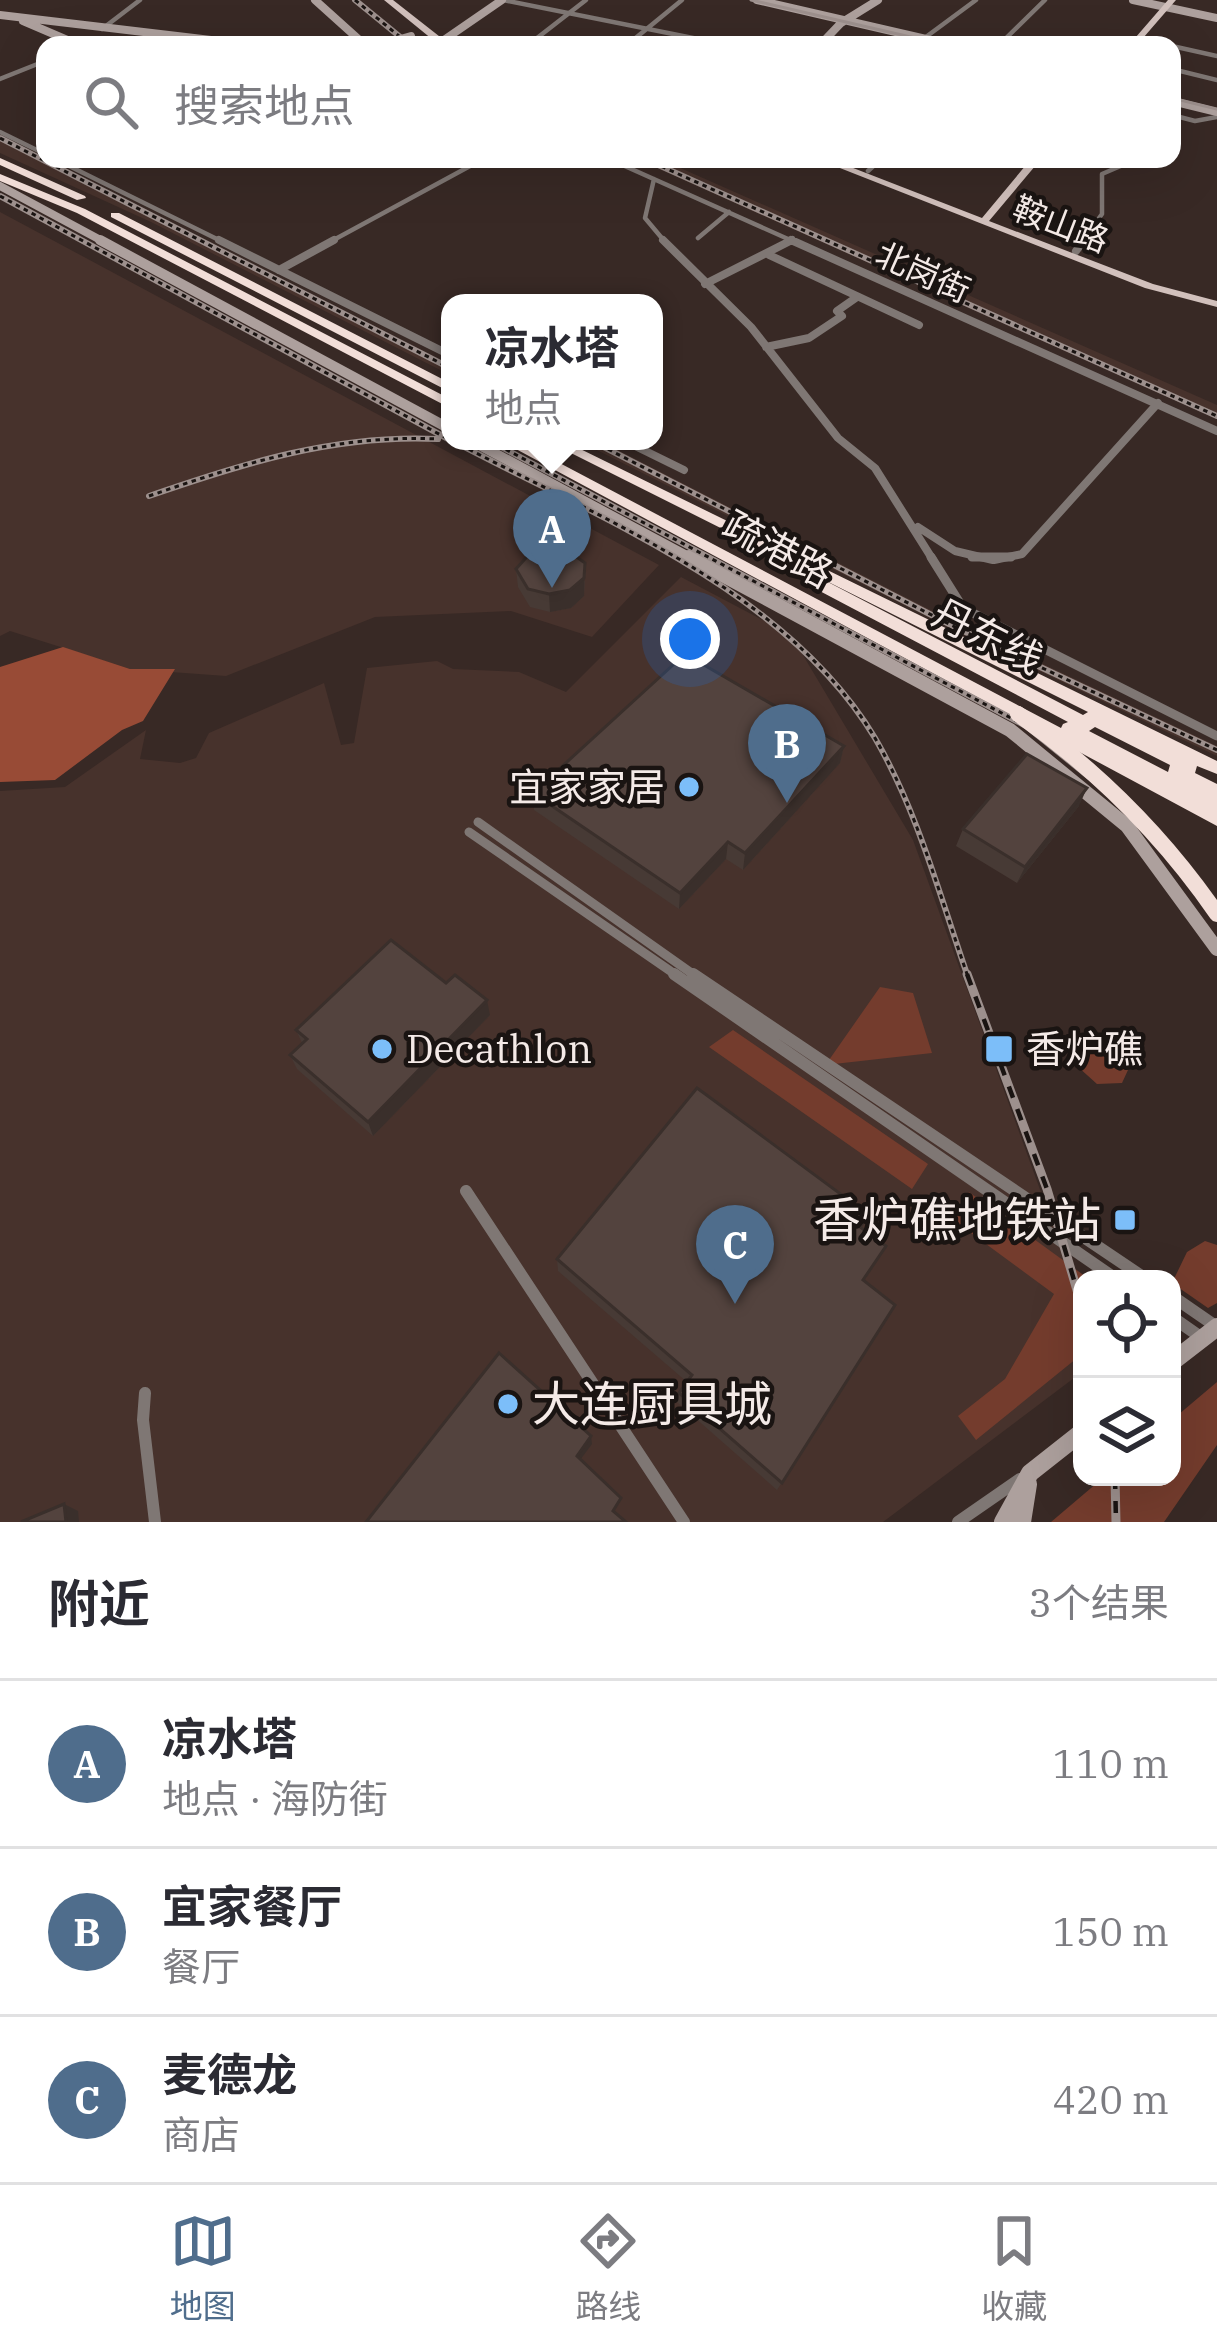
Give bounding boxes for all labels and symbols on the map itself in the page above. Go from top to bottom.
street label: 鞍山路 [1007,186,1115,261]
street label: 北岗街 [869,232,977,311]
pin: A [513,489,591,588]
street label: 疏港路 [715,499,842,599]
street label: 丹东线 [925,586,1052,685]
your location [660,609,720,669]
pin: B [748,704,826,803]
place label: 宜家家居 [509,761,665,812]
marker: 宜家家居 [676,774,702,800]
place label: Decathlon [406,1023,592,1074]
place label: 香炉礁 [1026,1023,1143,1074]
marker: 香炉礁 [983,1033,1015,1065]
marker: Decathlon [369,1036,395,1062]
place label: 香炉礁地铁站 [813,1188,1101,1250]
pin: C [696,1205,774,1304]
marker: 香炉礁地铁站 [1112,1207,1138,1233]
place label: 大连厨具城 [532,1372,772,1434]
marker: 大连厨具城 [495,1391,521,1417]

